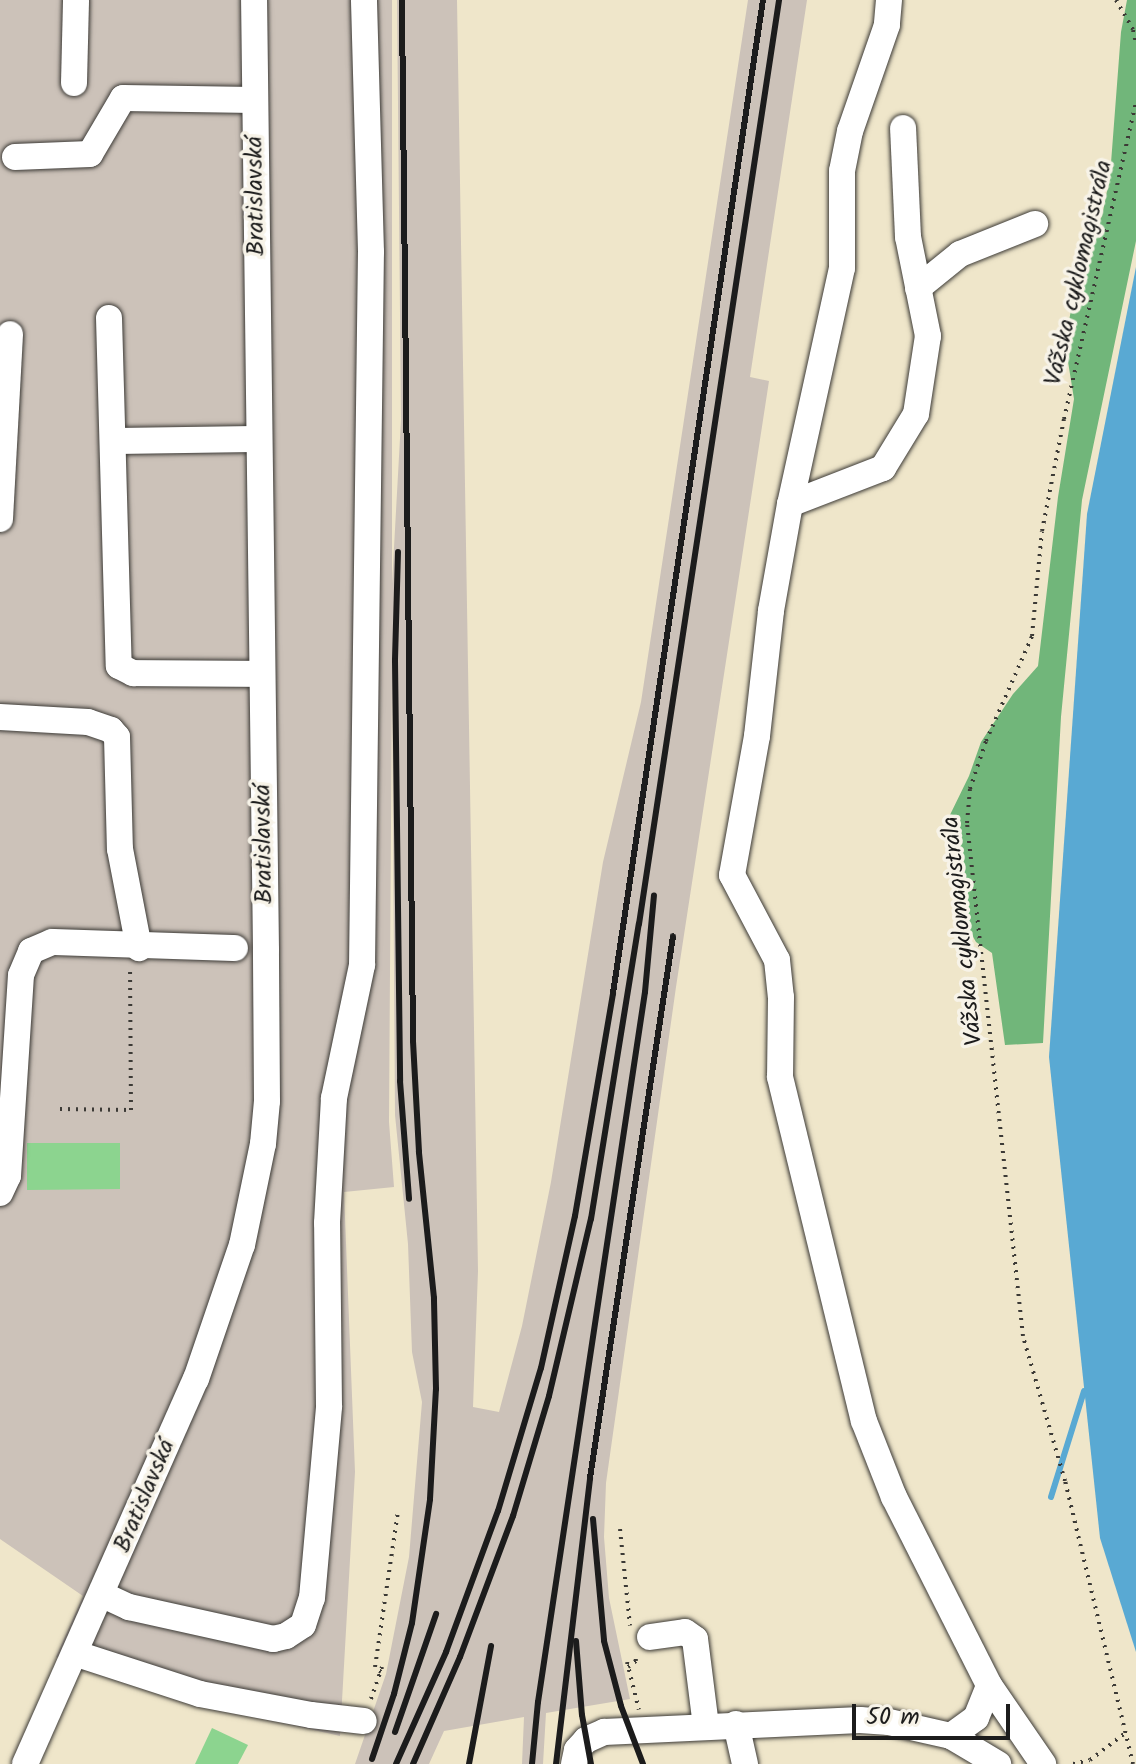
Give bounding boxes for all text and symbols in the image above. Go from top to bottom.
street label: Bratislavská [241,136,271,256]
street label: Vážska cyklomagistrála [1039,158,1119,388]
street label: Bratislavská [249,784,279,904]
street label: Vážska cyklomagistrála [937,815,989,1047]
street label: Bratislavská [108,1435,182,1557]
scale bar [856,1688,1014,1738]
text: 50 m [866,1698,920,1737]

